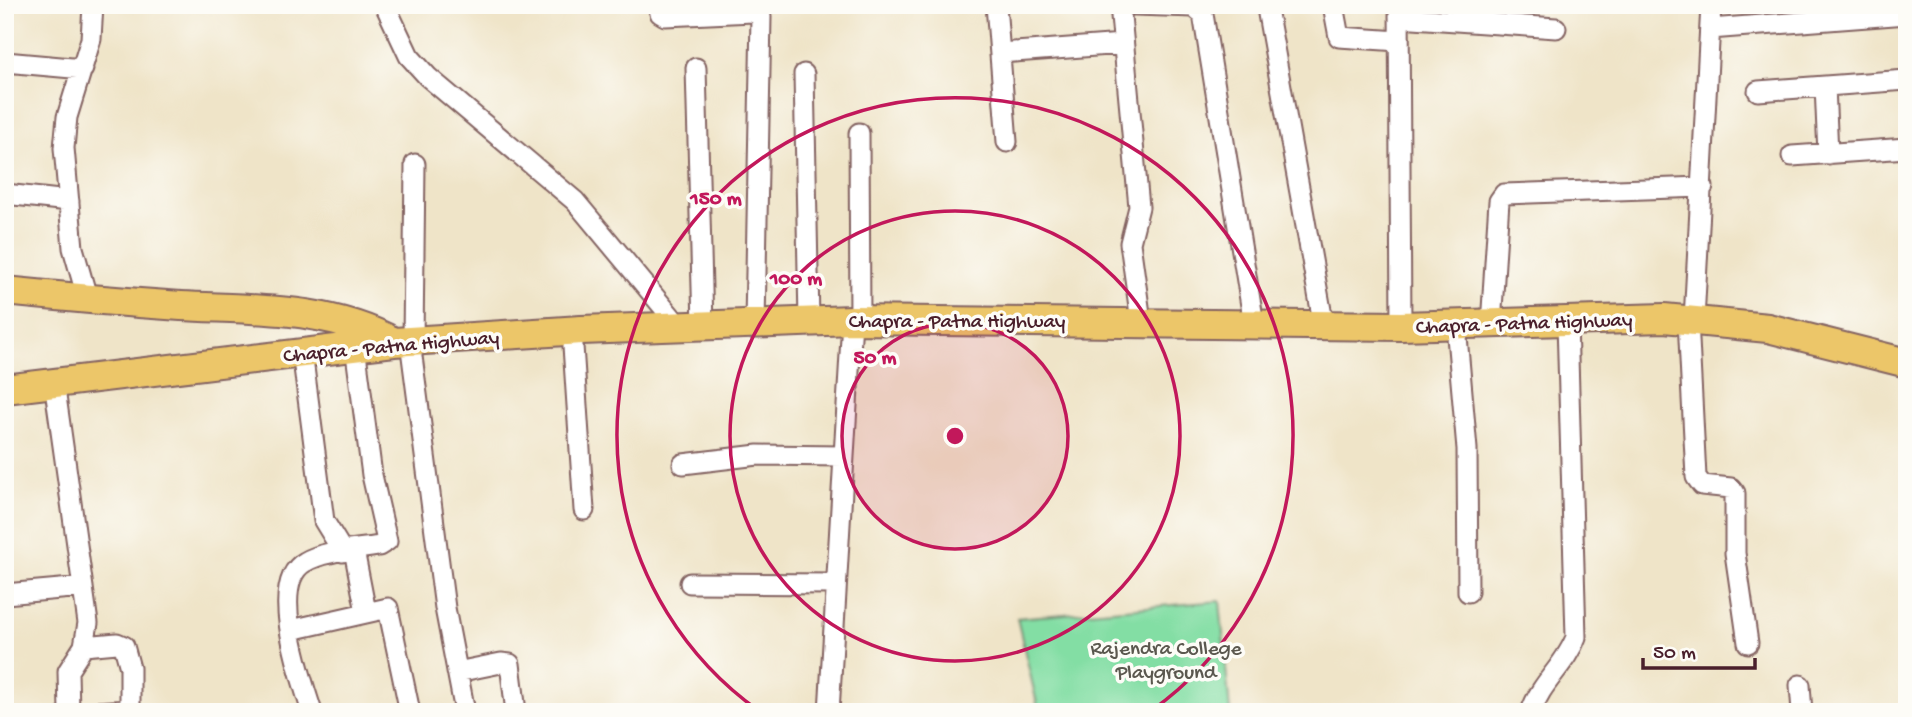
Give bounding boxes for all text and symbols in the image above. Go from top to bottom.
text: 150 m [689,188,742,213]
text: 100 m [769,268,822,293]
street label: Chapra - Patna Highway [1415,309,1633,342]
street label: Chapra - Patna Highway [849,311,1065,336]
street label: Chapra - Patna Highway [282,327,500,370]
text: 50 m [854,347,897,372]
centre of rings [943,424,967,448]
scale bar [1643,626,1755,670]
park label: Rajendra College Playground [1090,638,1243,687]
text: 50 m [1653,642,1696,667]

